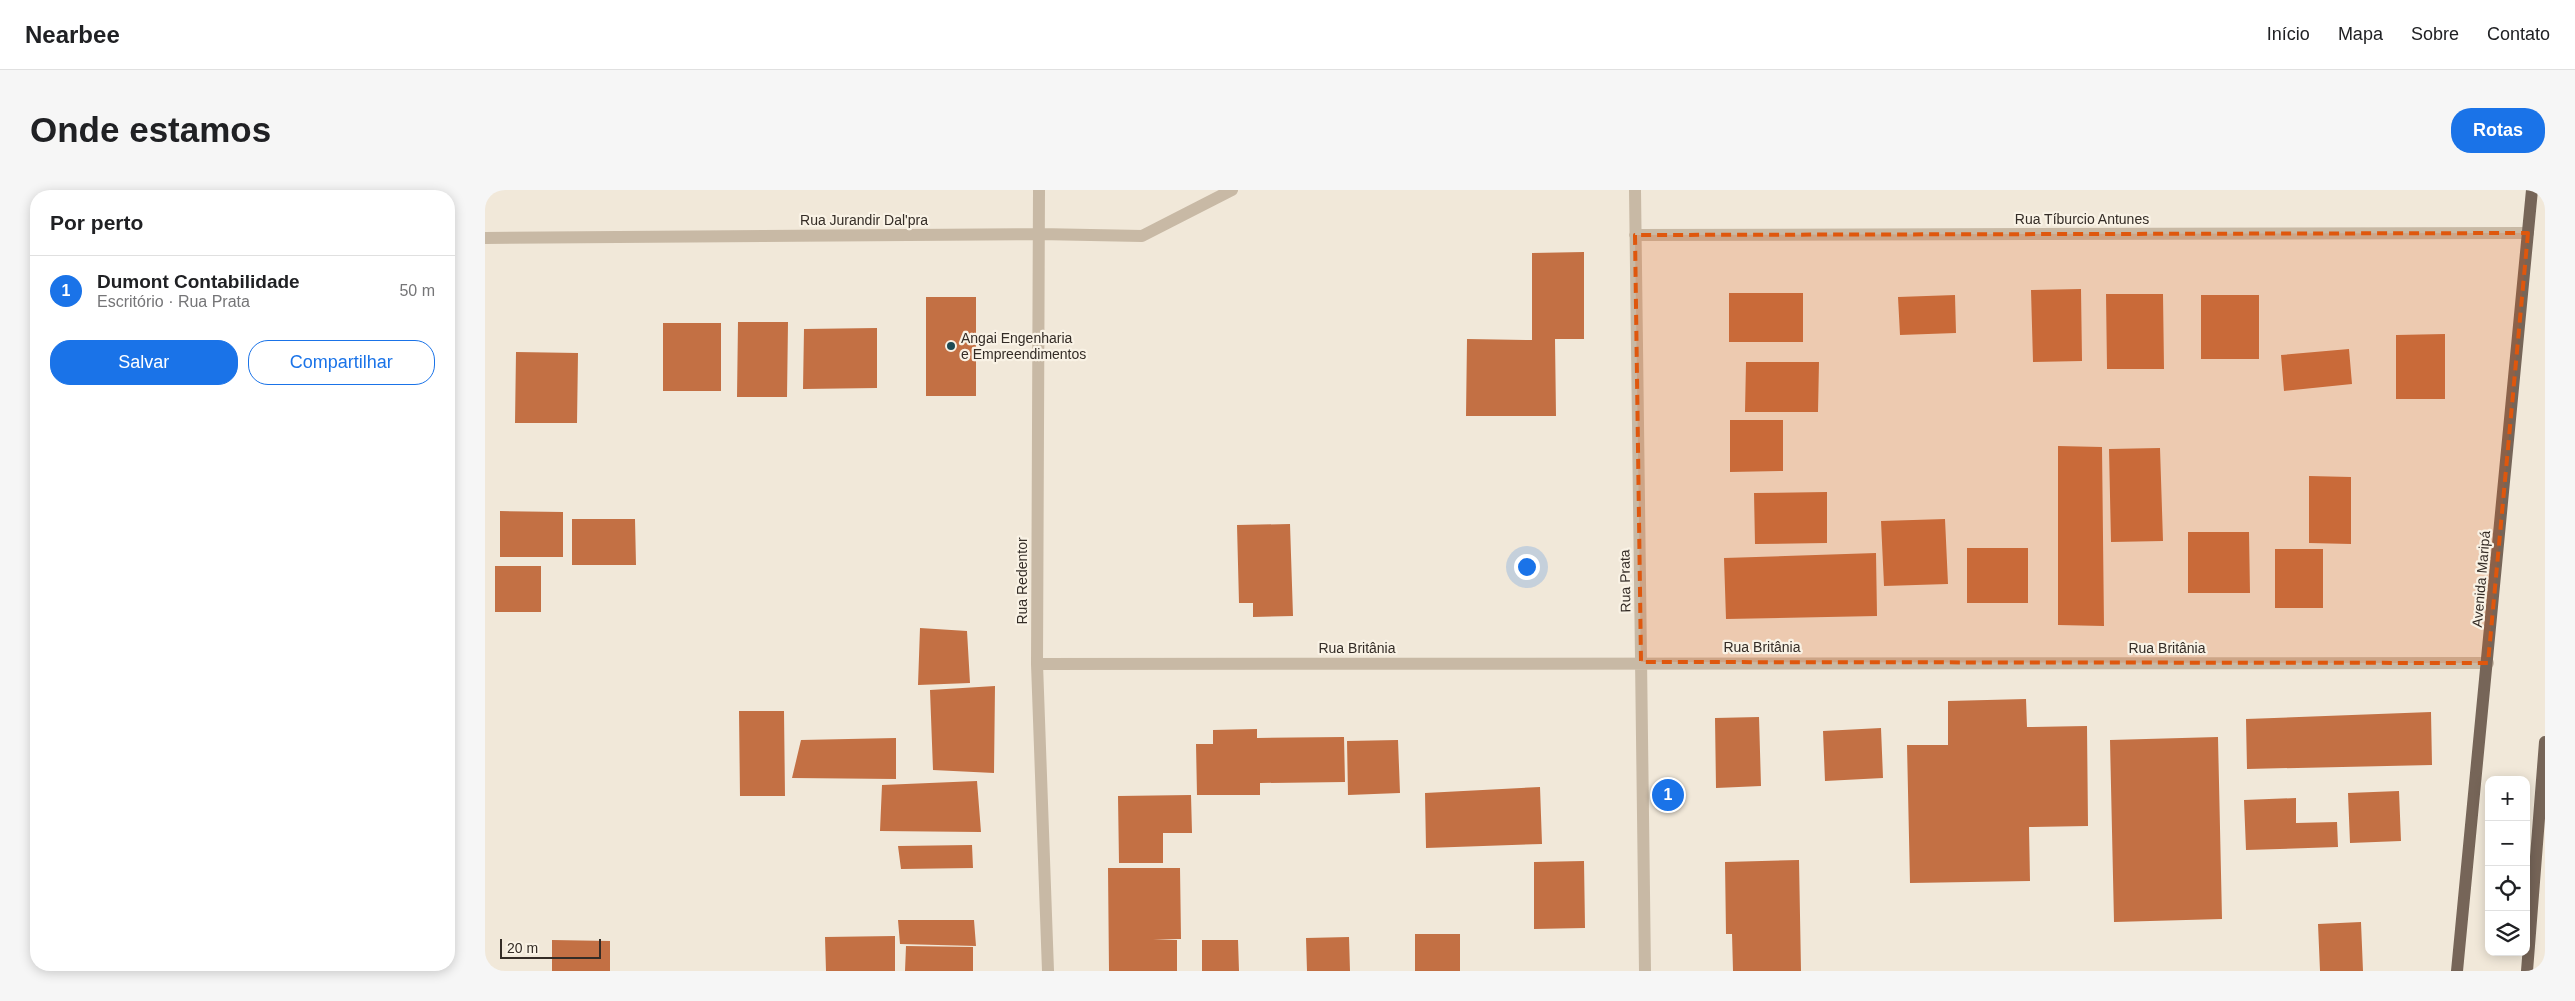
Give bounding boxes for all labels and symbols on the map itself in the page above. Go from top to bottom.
street label: Rua Tíburcio Antunes [2015,211,2149,227]
street label: Rua Jurandir Dal'pra [800,212,928,228]
place label: Angai Engenharia e Empreendimentos [961,330,1086,362]
marker: Angai Engenharia e Empreendimentos [945,340,957,352]
street label: Avenida Maripá [2469,530,2493,628]
street label: Rua Redentor [1014,537,1030,625]
street label: Rua Prata [1616,549,1634,613]
your location [1514,554,1540,580]
street label: Rua Britânia [1723,639,1801,655]
street label: Rua Britânia [1318,640,1396,656]
street label: Rua Britânia [2128,640,2206,656]
pin: 1 [1652,776,1684,814]
scale bar [500,936,601,959]

